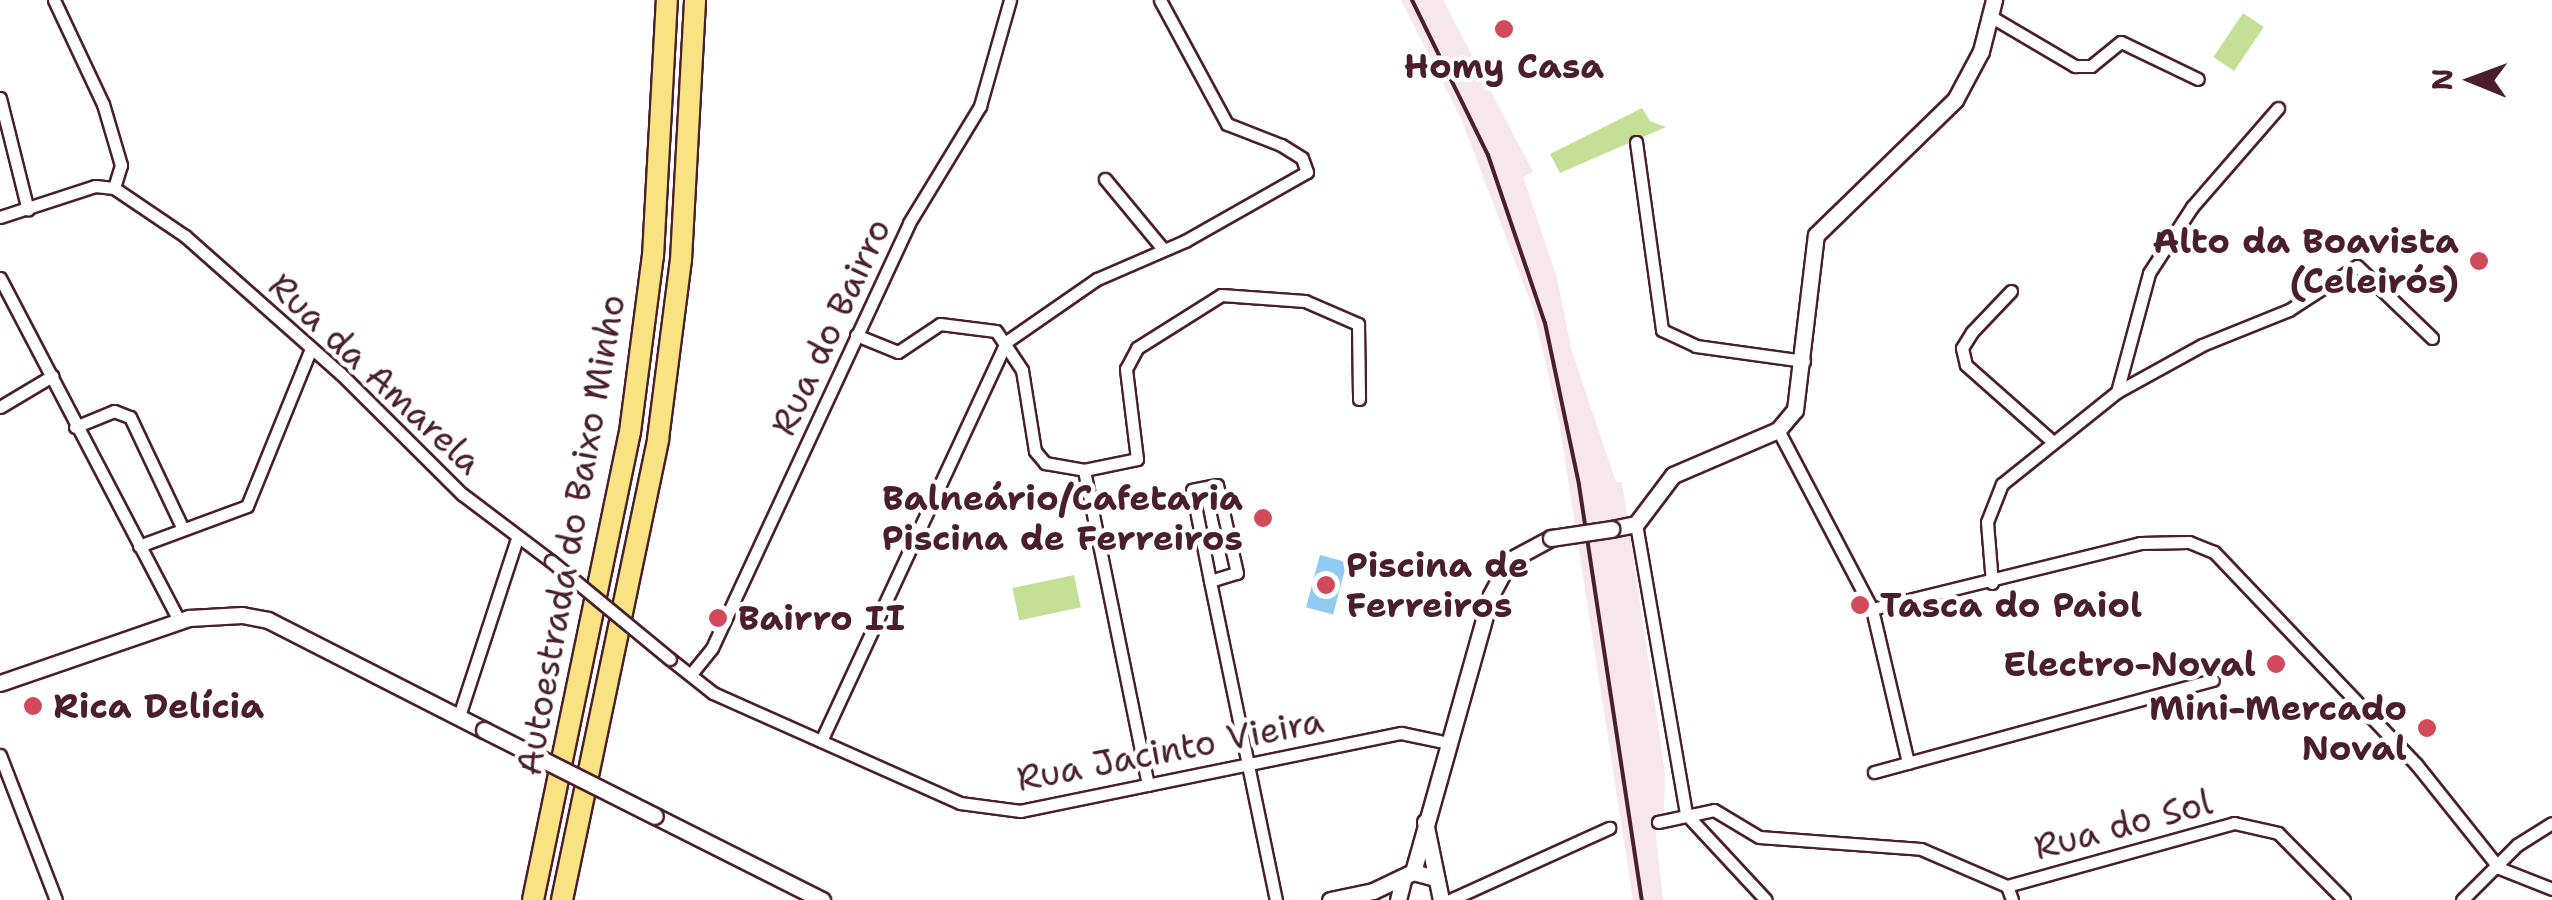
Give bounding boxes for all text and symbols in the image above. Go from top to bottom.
marker: Homy Casa [1493,18,1515,40]
north arrow [2422,30,2522,130]
place label: Homy Casa [1404,45,1604,87]
text: N [2423,68,2461,91]
street label: Rua do Bairro [762,212,900,442]
place label: Alto da Boavista (Celeirós) [2152,220,2459,302]
marker: Alto da Boavista (Celeirós) [2468,250,2490,272]
street label: Rua da Amarela [260,265,490,483]
street label: Autoestrada do Baixo Minho [508,291,634,779]
place label: Balneário/Cafetaria Piscina de Ferreiros [882,477,1243,559]
marker: Balneário/Cafetaria Piscina de Ferreiros [1252,507,1274,529]
place label: Piscina de Ferreiros [1346,544,1529,626]
marker: Piscina de Ferreiros [1315,574,1337,596]
place label: Tasca do Paiol [1880,584,2142,626]
marker: Tasca do Paiol [1849,594,1871,616]
place label: Bairro II [738,597,905,639]
marker: Bairro II [707,607,729,629]
place label: Electro-Noval [2003,643,2256,685]
marker: Electro-Noval [2265,653,2287,675]
place label: Rica Delícia [53,685,264,727]
place label: Mini-Mercado Noval [2149,687,2407,769]
marker: Rica Delícia [22,695,44,717]
street label: Rua Jacinto Vieira [1013,700,1327,800]
marker: Mini-Mercado Noval [2416,717,2438,739]
street label: Rua do Sol [2029,781,2217,869]

